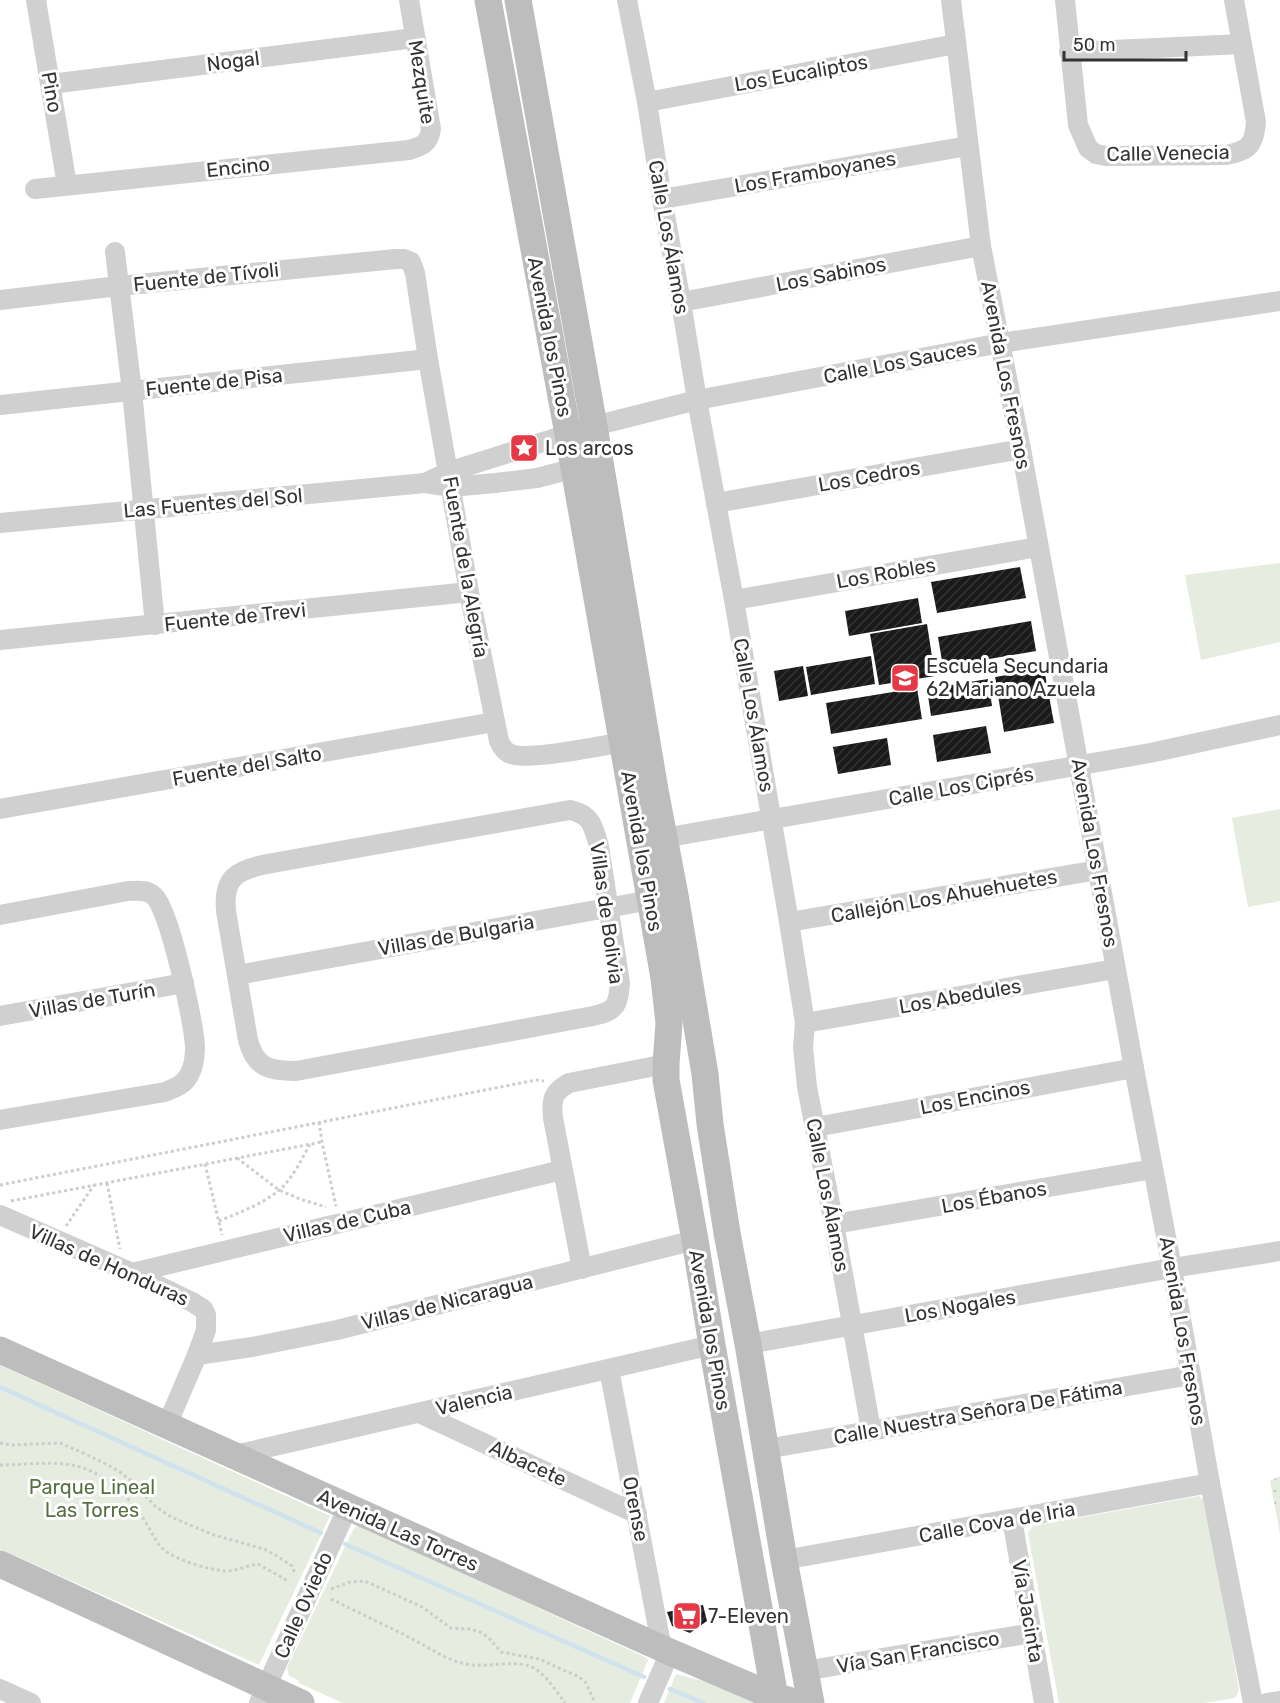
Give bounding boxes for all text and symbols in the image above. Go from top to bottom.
scale bar [1064,24,1186,62]
text: 50 m [1073,34,1116,56]
street label: Mezquite [404,38,440,126]
street label: Nogal [205,46,261,76]
street label: Los Eucaliptos [733,49,869,97]
street label: Pino [37,70,67,114]
street label: Calle Venecia [1106,140,1230,166]
street label: Los Framboyanes [732,146,898,198]
street label: Encino [205,152,271,182]
street label: Calle Los Álamos [644,158,694,316]
street label: Los Sabinos [774,252,888,296]
street label: Avenida los Pinos [523,255,577,419]
street label: Fuente de Tívoli [132,257,280,297]
street label: Avenida Los Fresnos [976,279,1036,471]
street label: Calle Los Sauces [821,335,979,389]
street label: Fuente de Pisa [144,363,284,401]
place icon: Los arcos [508,432,540,464]
place label: Los arcos [545,436,634,460]
street label: Los Cedros [816,455,922,497]
street label: Fuente de la Alegría [438,474,494,660]
street label: Las Fuentes del Sol [122,483,304,523]
street label: Los Robles [835,552,937,594]
street label: Fuente de Trevi [163,598,307,636]
street label: Calle Los Álamos [729,636,779,794]
place label: Escuela Secundaria 62 Mariano Azuela [926,654,1109,701]
school or university icon: Escuela Secundaria 62 Mariano Azuela [889,662,921,694]
street label: Fuente del Salto [171,741,323,791]
street label: Avenida Los Fresnos [1067,757,1123,949]
street label: Calle Los Ciprés [887,761,1035,811]
street label: Avenida los Pinos [616,769,668,933]
street label: Villas de Bolivia [585,840,629,986]
street label: Callejón Los Ahuehuetes [829,864,1059,928]
street label: Villas de Bulgaria [376,909,536,961]
street label: Los Abedules [897,973,1023,1019]
street label: Villas de Turín [27,977,157,1023]
street label: Los Encinos [918,1075,1032,1119]
street label: Calle Los Álamos [801,1116,855,1274]
street label: Los Ébanos [939,1176,1049,1218]
street label: Villas de Cuba [281,1195,413,1247]
street label: Villas de Honduras [25,1219,193,1311]
street label: Avenida Los Fresnos [1155,1235,1211,1427]
street label: Avenida los Pinos [684,1248,736,1412]
street label: Villas de Nicaragua [359,1269,535,1335]
street label: Los Nogales [903,1284,1017,1328]
street label: Calle Nuestra Señora De Fátima [832,1375,1124,1449]
street label: Valencia [433,1380,515,1420]
street label: Albacete [486,1435,570,1491]
street label: Orense [618,1474,654,1544]
park label: Parque Lineal Las Torres [29,1475,155,1522]
street label: Avenida Las Torres [314,1484,482,1576]
street label: Calle Cova de Iria [917,1496,1077,1548]
street label: Calle Oviedo [269,1548,337,1662]
street label: Vía Jacinta [1007,1558,1049,1664]
supermarket icon: 7-Eleven [671,1600,703,1632]
place label: 7-Eleven [708,1604,789,1628]
street label: Vía San Francisco [835,1626,1001,1678]

